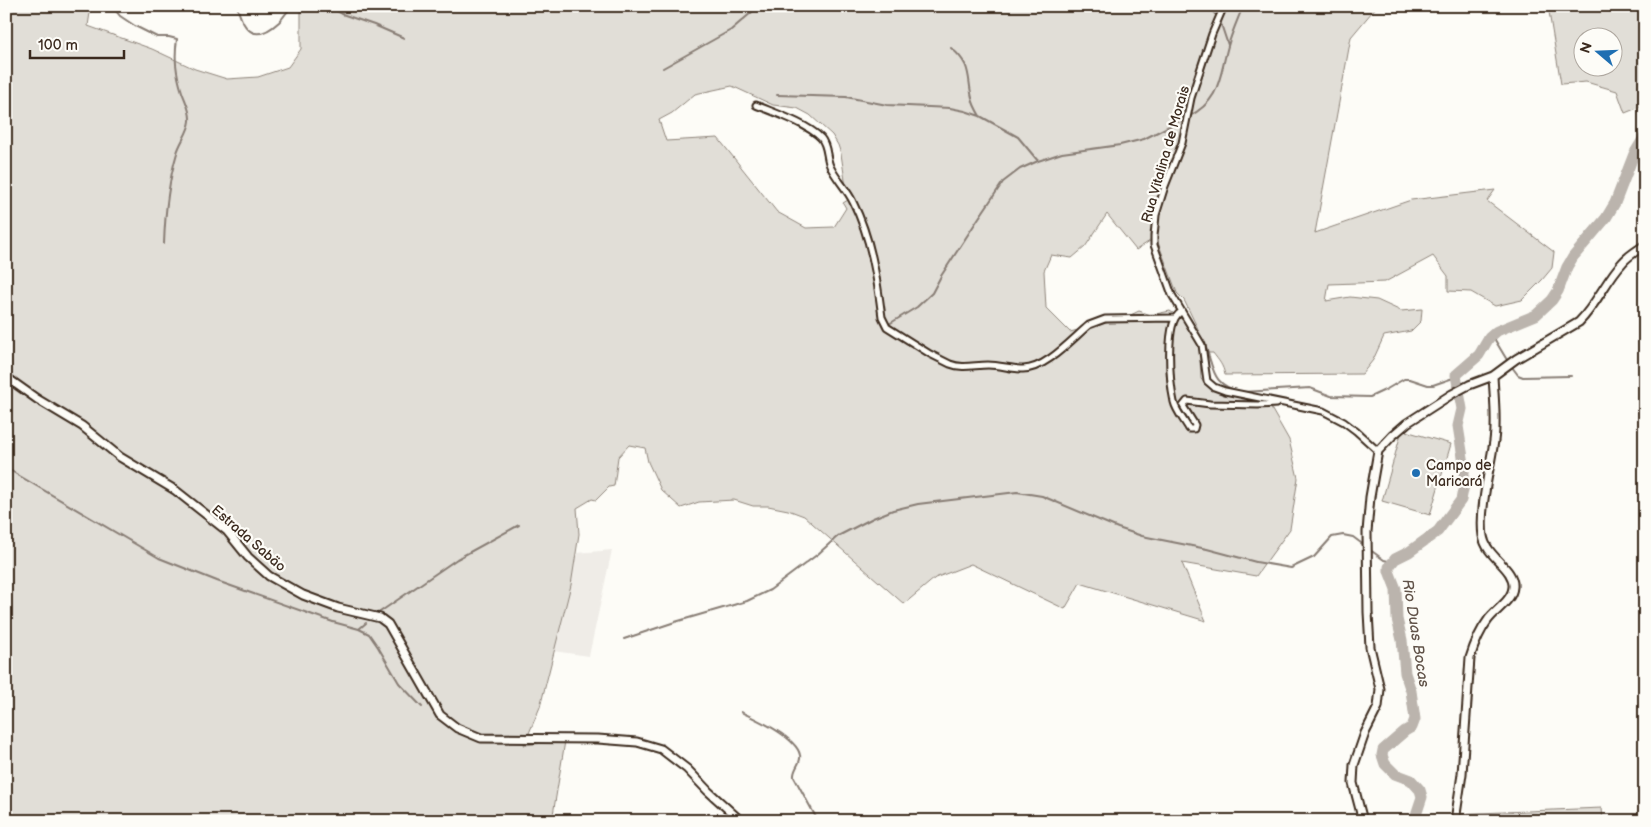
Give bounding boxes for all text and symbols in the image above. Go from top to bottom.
scale bar [30,28,124,60]
north arrow [1574,28,1624,78]
text: 100 m [38,36,78,55]
text: N [1576,40,1596,56]
street label: Rua Vitalina de Morais [1138,84,1193,225]
place label: Campo de Maricará [1426,457,1492,490]
marker: Campo de Maricará [1410,467,1422,479]
street label: Estrada Sabäo [208,502,289,575]
water label: Rio Duas Bocas [1398,578,1434,689]

